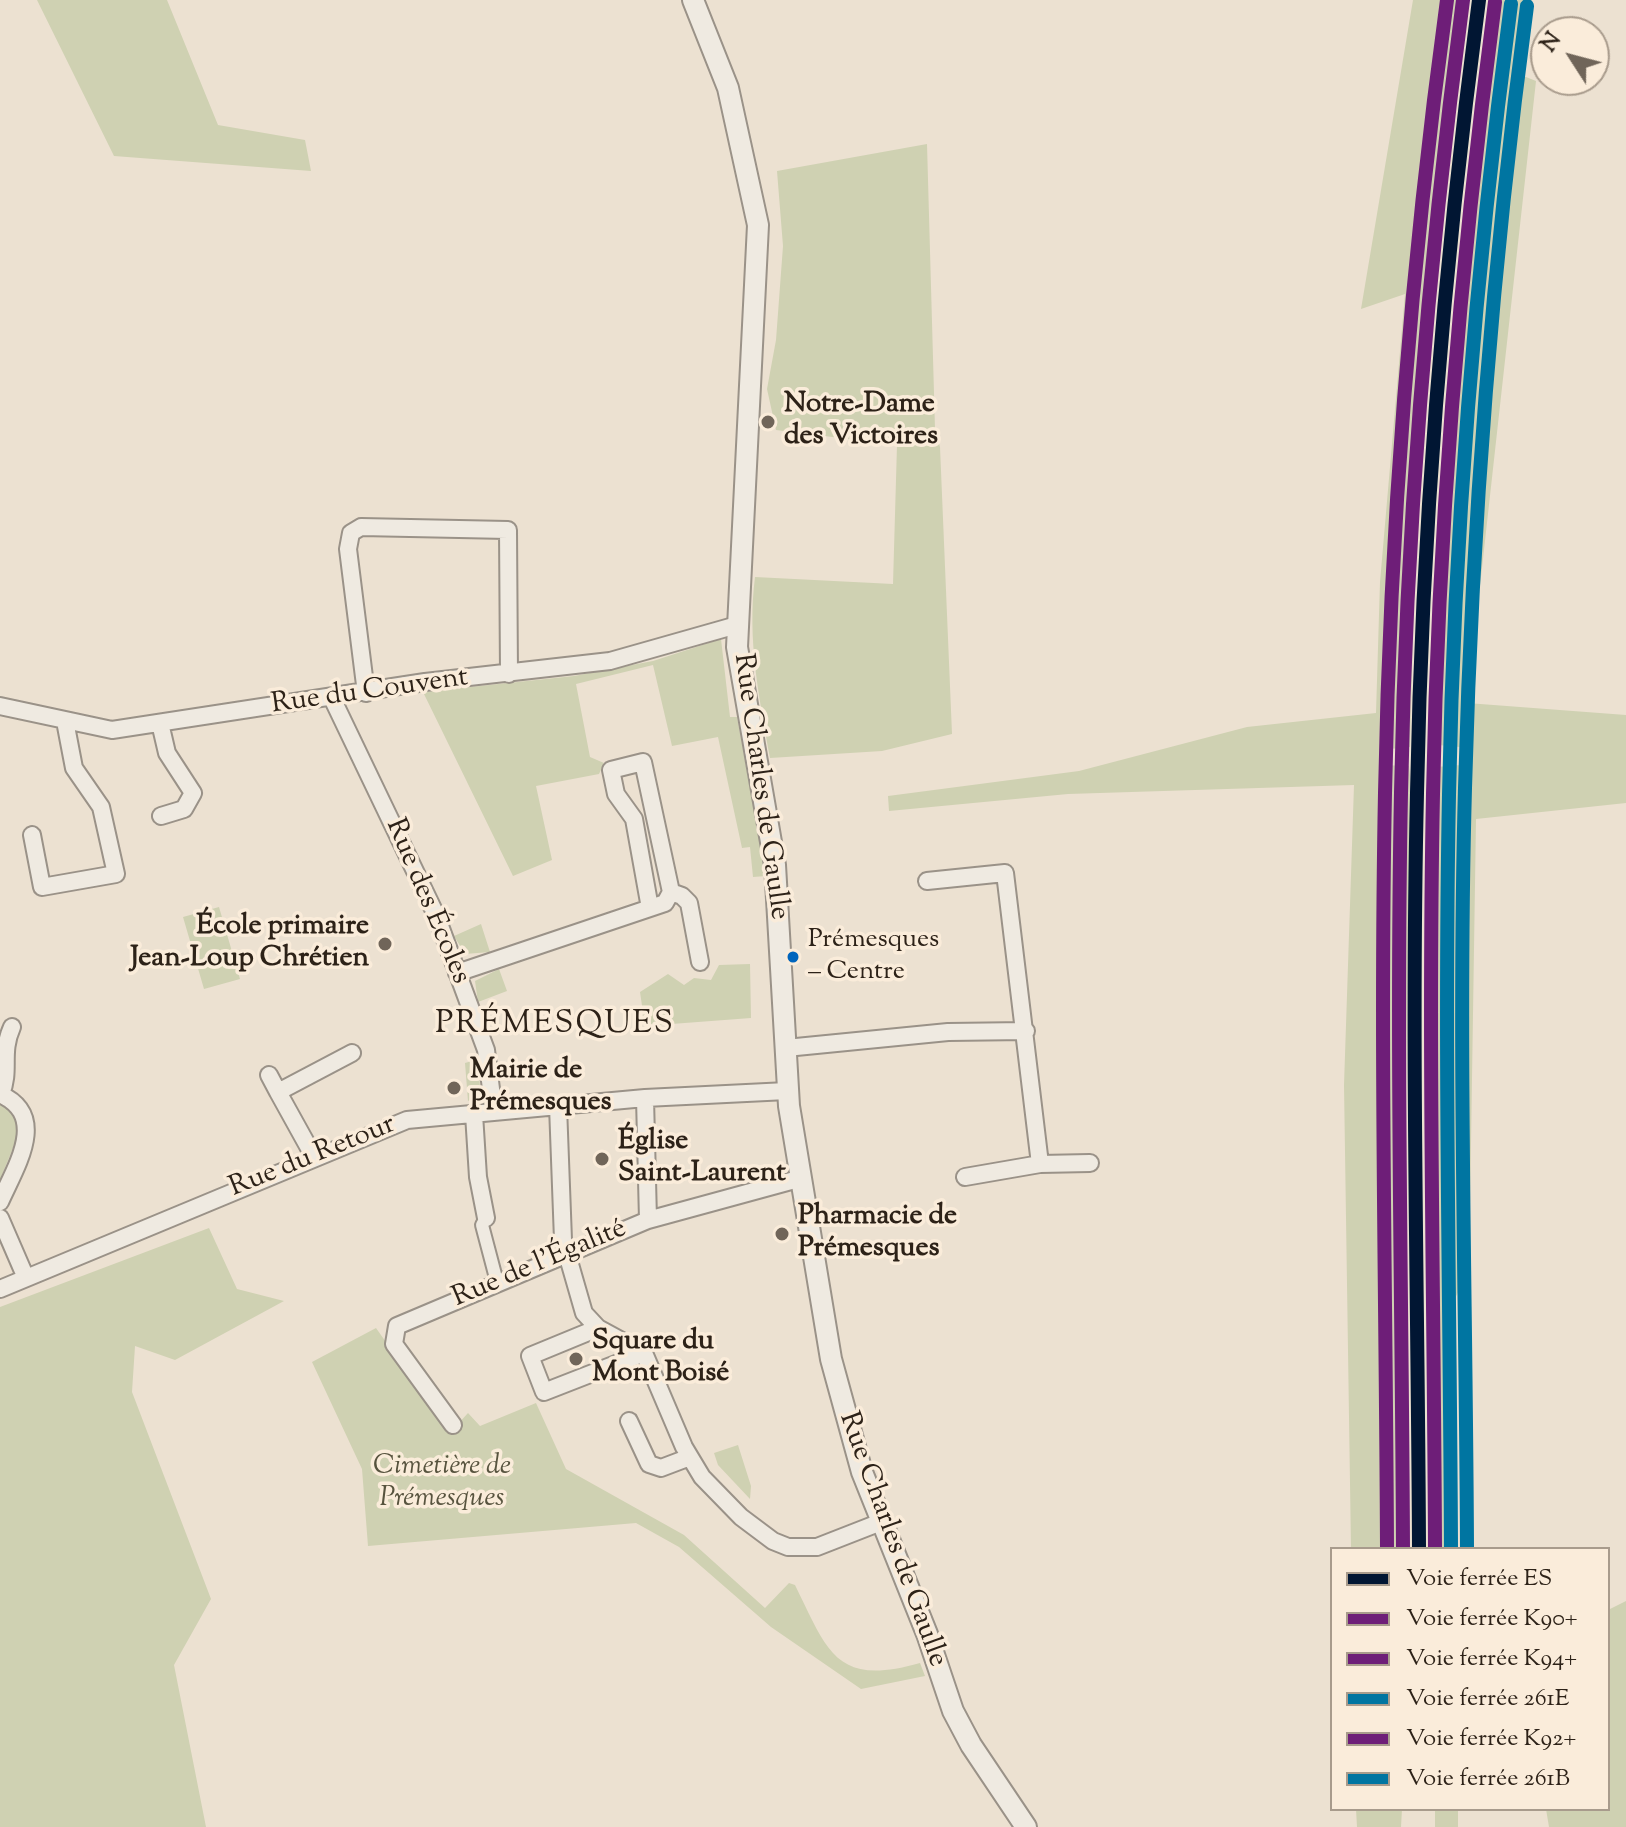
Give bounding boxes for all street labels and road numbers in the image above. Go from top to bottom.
street label: Rue Charles de Gaulle [724,652,794,922]
street label: Rue du Couvent [270,663,470,723]
street label: Rue des Écoles [376,814,476,990]
street label: Rue du Retour [225,1109,401,1207]
street label: Rue de l'Égalité [448,1213,632,1317]
street label: Rue Charles de Gaulle [829,1408,953,1672]

